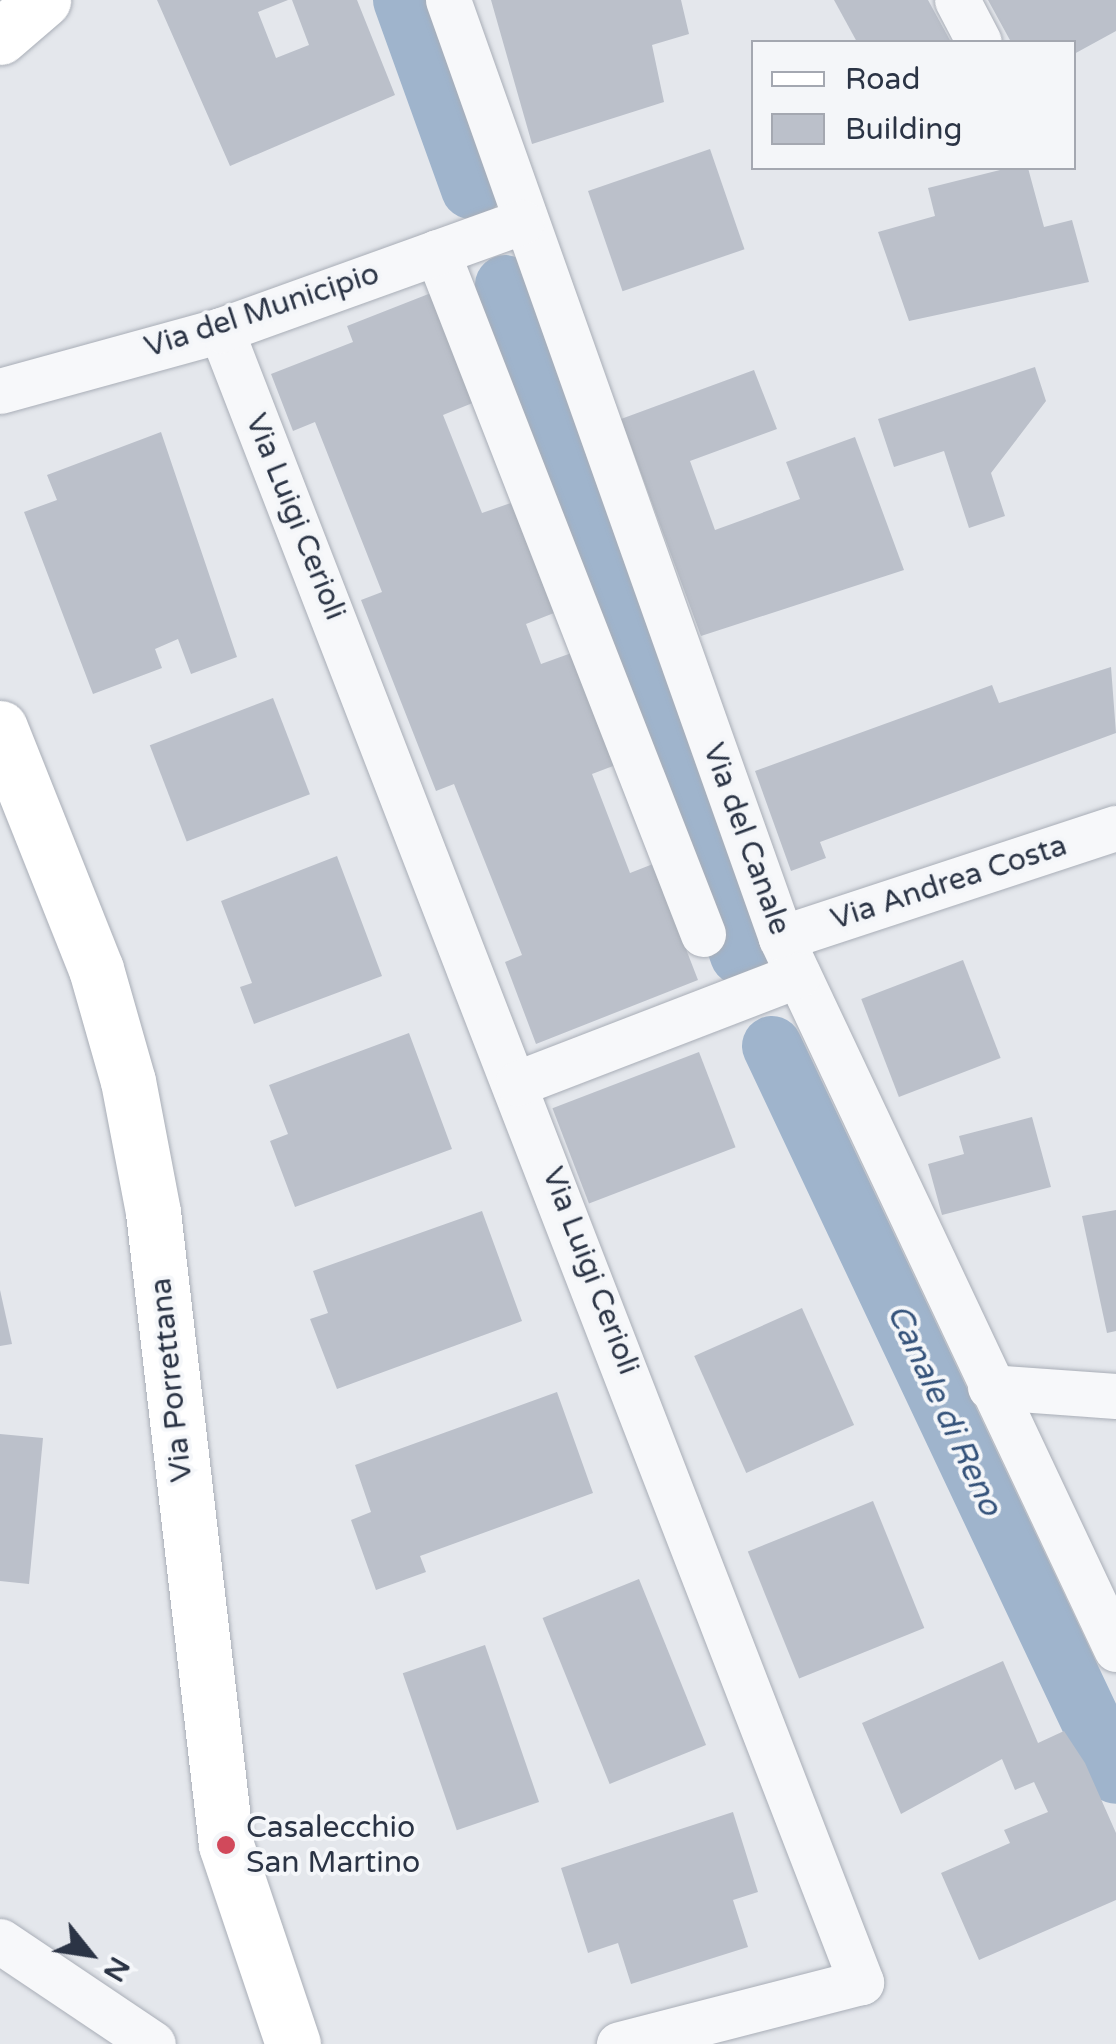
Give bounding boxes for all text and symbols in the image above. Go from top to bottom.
legend [751,40,1076,170]
text: Road [845,61,920,98]
text: Building [845,111,962,148]
street label: Via del Municipio [140,256,384,366]
street label: Via Luigi Cerioli [237,409,353,625]
street label: Via del Canale [695,738,797,940]
street label: Via Andrea Costa [826,828,1072,938]
street label: Via Luigi Cerioli [534,1162,646,1380]
street label: Via Porrettana [143,1276,201,1484]
water label: Canale di Reno [878,1298,1010,1522]
place label: Casalecchio San Martino [246,1810,420,1880]
marker: Casalecchio San Martino [215,1834,237,1856]
north arrow [40,1904,140,2004]
text: N [96,1951,136,1987]

